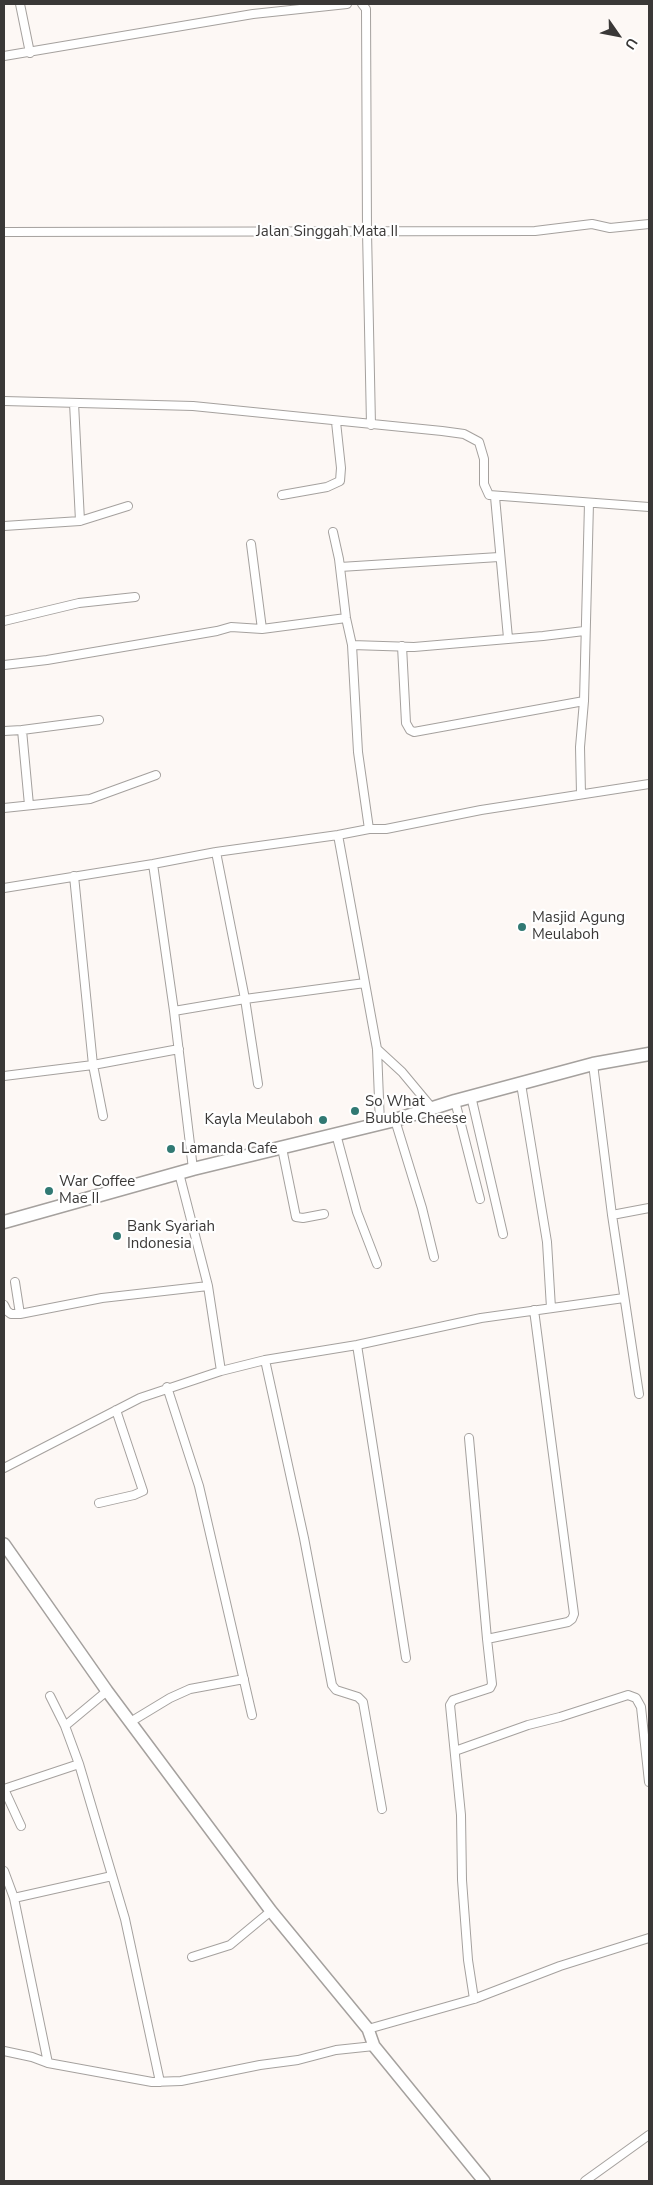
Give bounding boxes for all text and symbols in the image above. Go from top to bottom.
north arrow [593,10,643,60]
text: U [620,34,642,53]
street label: Jalan Singgah Mata II [256,223,398,241]
place label: Masjid Agung Meulaboh [532,909,625,944]
marker: Masjid Agung Meulaboh [516,921,528,933]
place label: So What Buuble Cheese [365,1093,467,1128]
marker: So What Buuble Cheese [349,1105,361,1117]
place label: Kayla Meulaboh [205,1111,313,1129]
marker: Kayla Meulaboh [317,1114,329,1126]
place label: Lamanda Cafe [181,1140,278,1158]
marker: Lamanda Cafe [165,1143,177,1155]
place label: War Coffee Mae II [59,1173,135,1208]
marker: War Coffee Mae II [43,1185,55,1197]
place label: Bank Syariah Indonesia [127,1218,215,1253]
marker: Bank Syariah Indonesia [111,1230,123,1242]

